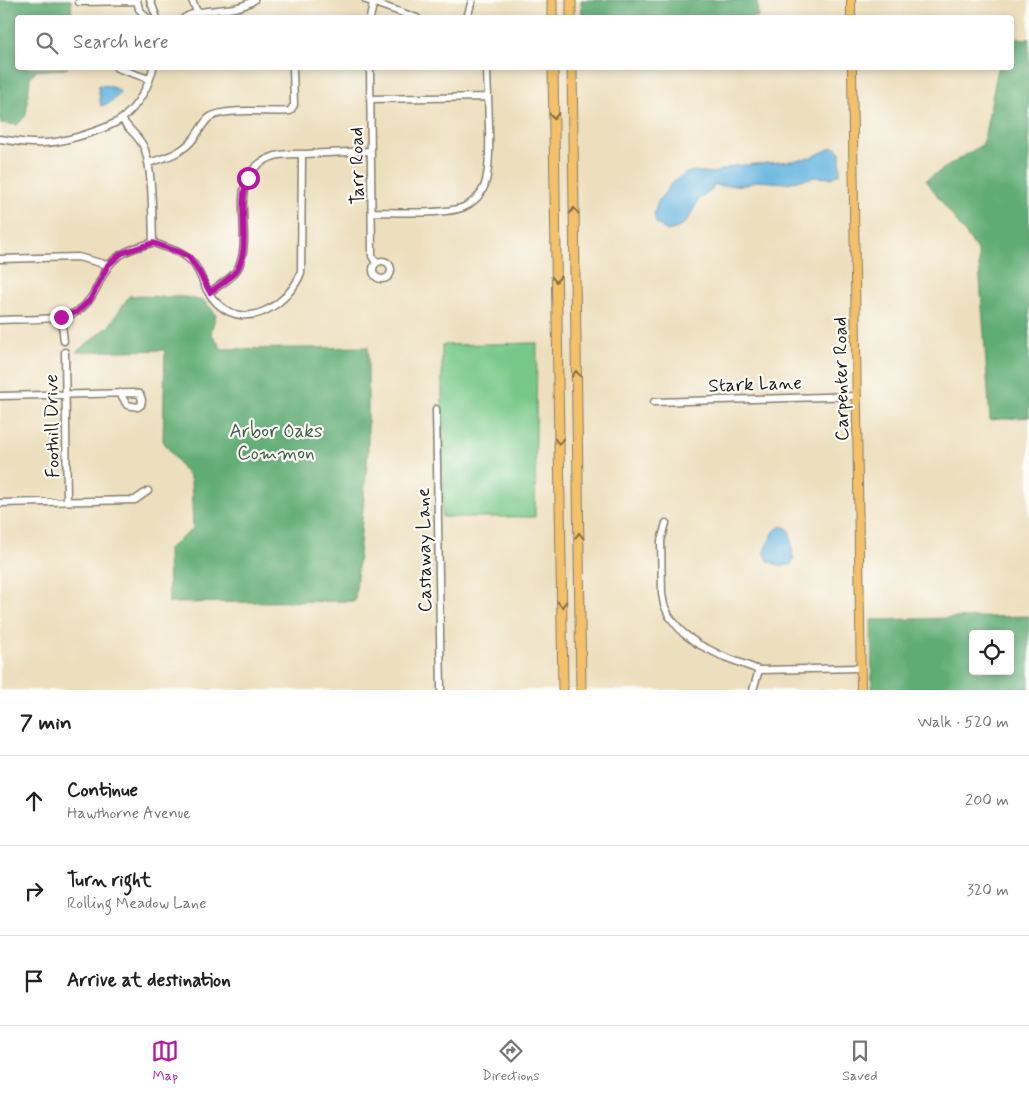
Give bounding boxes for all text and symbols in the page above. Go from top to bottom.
search box [15,15,1014,70]
icon: search [33,29,61,57]
text: Search here [73,30,169,55]
one-way arrow [548,112,559,120]
street label: Tarr Road [344,127,371,205]
route start [237,167,260,190]
one-way arrow [569,207,579,215]
one-way arrow [551,275,561,283]
route end [50,306,73,329]
street label: Carpenter Road [828,317,855,441]
one-way arrow [571,370,581,378]
street label: Stark Lane [708,370,802,399]
street label: Foothill Drive [39,374,66,478]
park label: Arbor Oaks Common [230,419,322,466]
one-way arrow [554,438,564,445]
street label: Castaway Lane [411,487,438,612]
one-way arrow [573,532,584,540]
one-way arrow [556,600,567,608]
map controls [969,630,1014,675]
button: locate [969,630,1014,675]
text: 7 min [20,709,72,737]
text: Walk · 520 m [917,712,1009,733]
text: Continue [67,778,138,803]
icon: ahead [20,787,48,815]
text: 200 m [965,790,1009,811]
text: Hawthorne Avenue [67,803,191,824]
text: Turn right [67,868,151,893]
icon: right [20,877,48,905]
text: 320 m [967,880,1009,901]
text: Rolling Meadow Lane [67,893,206,914]
icon: arrive [20,967,48,995]
text: Arrive at destination [67,968,231,993]
tab: Map [151,1037,179,1085]
tab: Directions [482,1037,540,1085]
tab: Saved [842,1037,878,1085]

